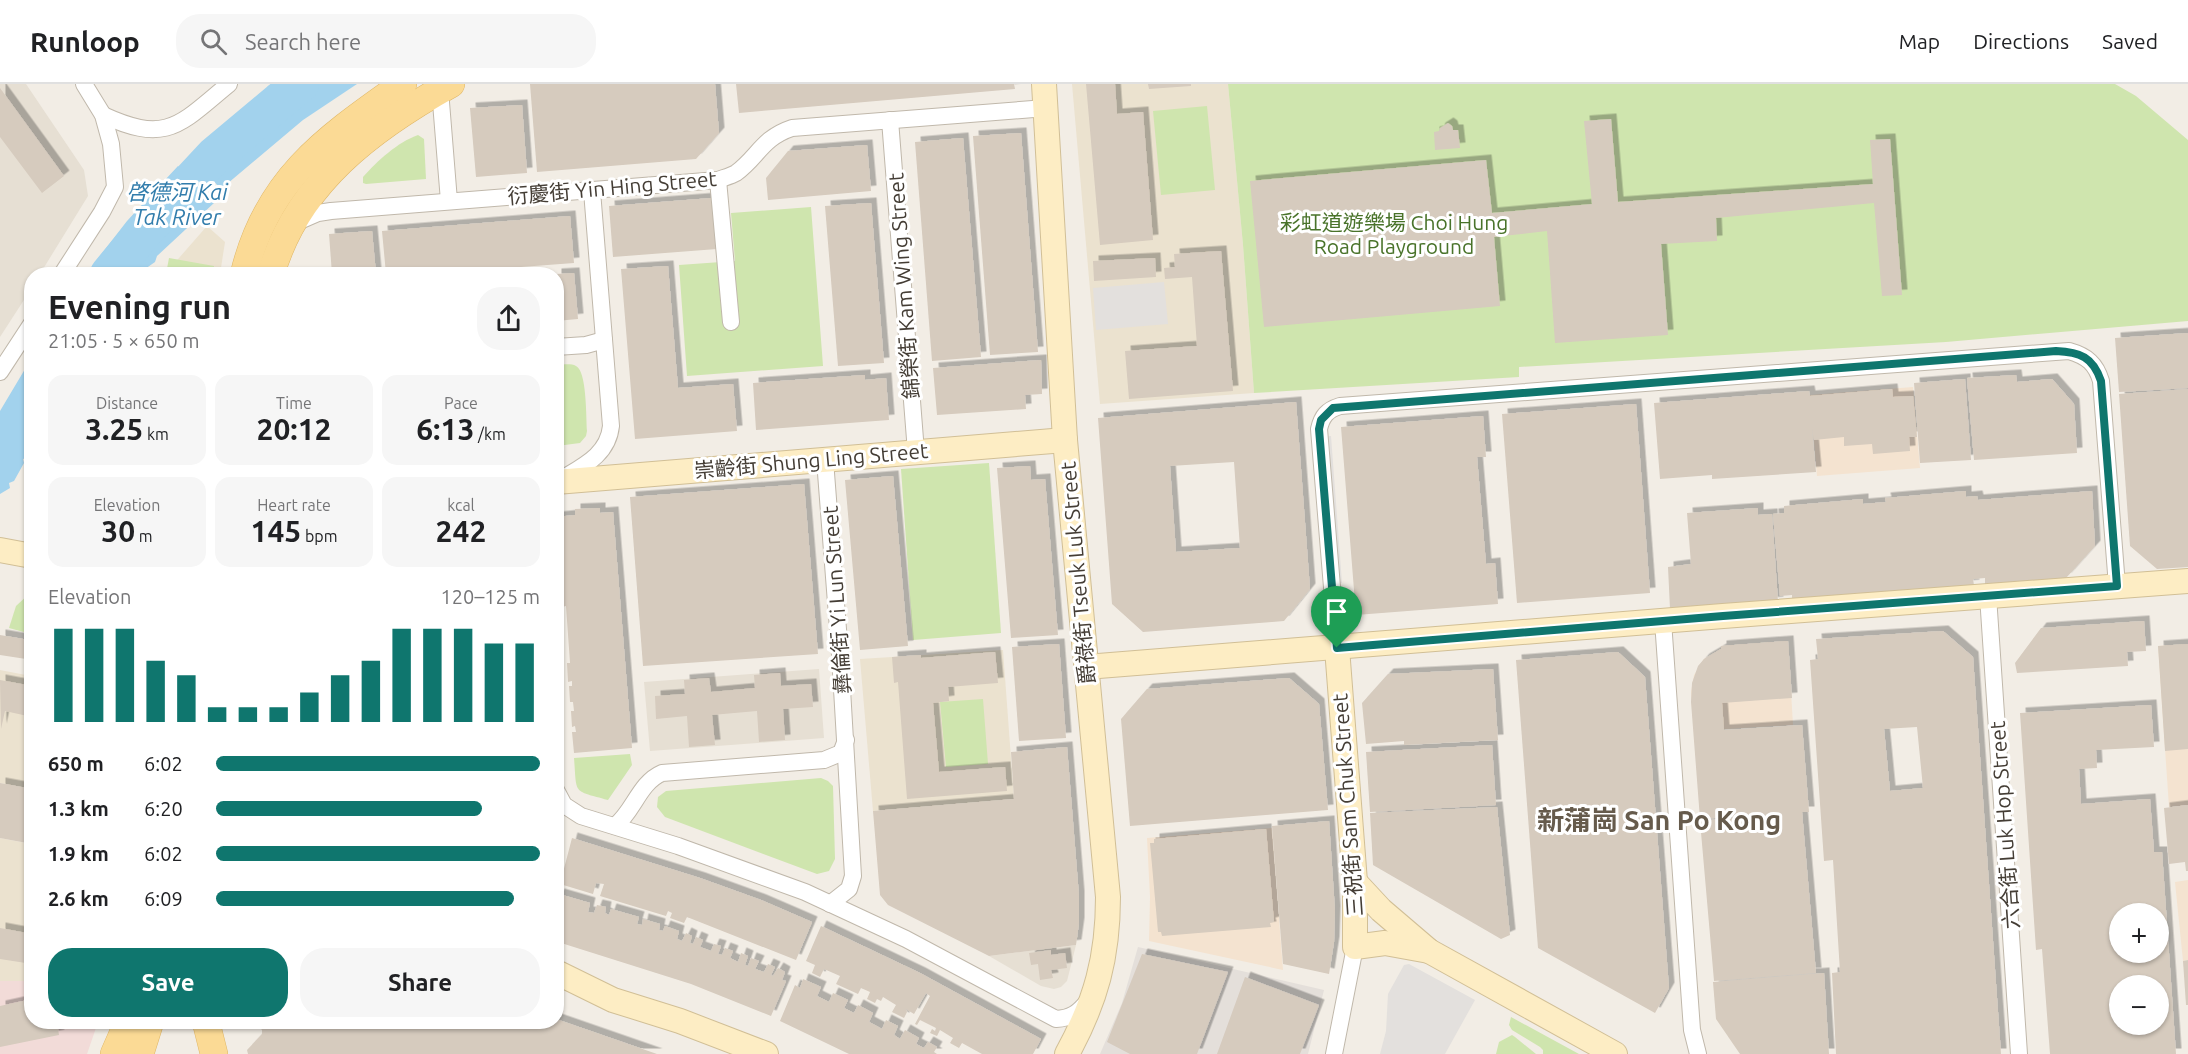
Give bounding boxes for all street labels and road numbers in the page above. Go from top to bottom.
street label: 衍慶街 Yin Hing Street [506,166,718,208]
street label: 錦榮街 Kam Wing Street [883,172,923,400]
street label: 崇齡街 Shung Ling Street [693,438,929,482]
street label: 爵祿街 Tseuk Luk Street [1055,461,1099,685]
street label: 彝倫街 Yi Lun Street [817,505,855,695]
street label: 三祝街 Sam Chuk Street [1327,693,1367,917]
street label: 六合街 Luk Hop Street [1985,720,2023,930]

